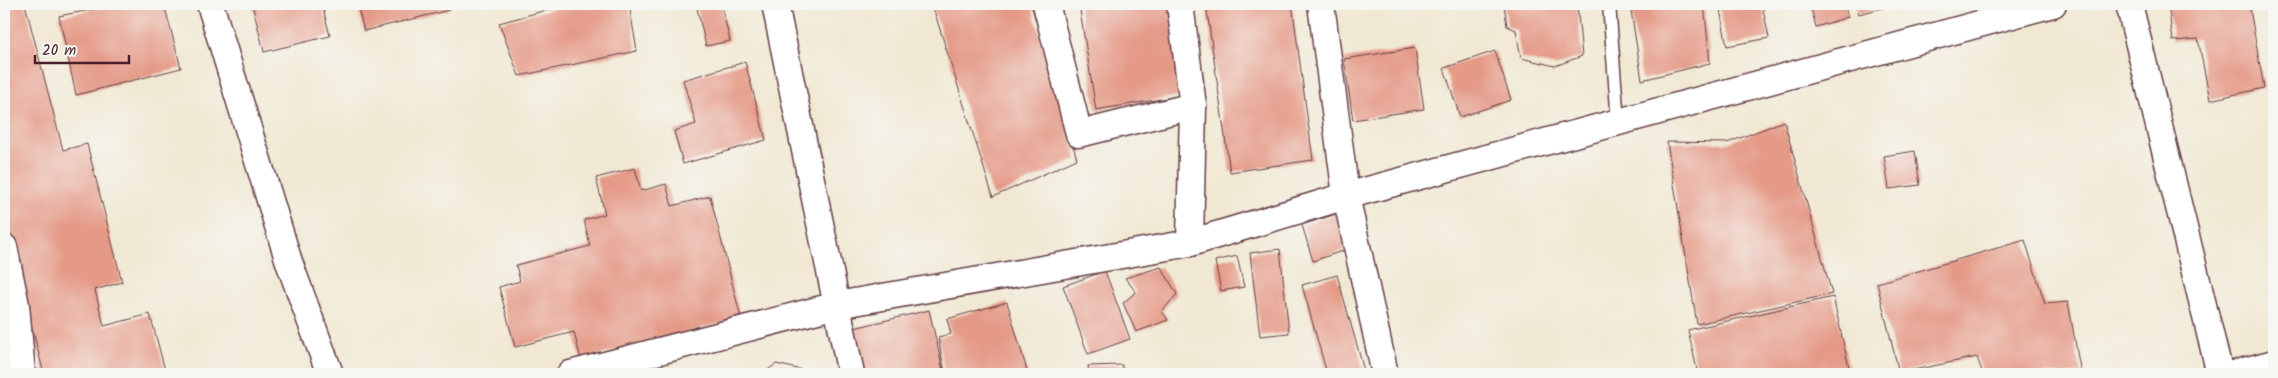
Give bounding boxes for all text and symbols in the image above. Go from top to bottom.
scale bar [35,32,129,64]
text: 20 m [42,39,76,63]

